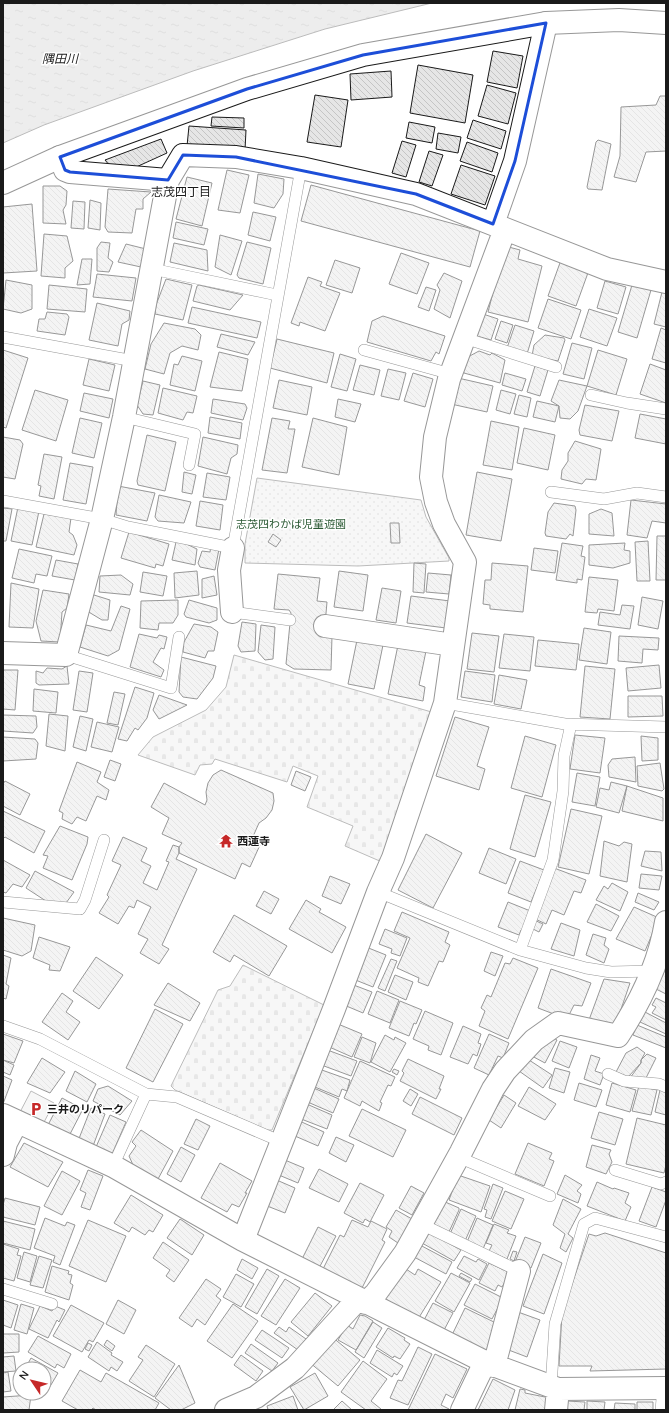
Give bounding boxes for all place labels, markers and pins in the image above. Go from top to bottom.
temple icon: 西蓮寺 [218,833,234,849]
place label: 西蓮寺 [237,834,270,848]
parking icon: 三井のリパーク [28,1101,44,1117]
place label: 三井のリパーク [47,1102,124,1116]

